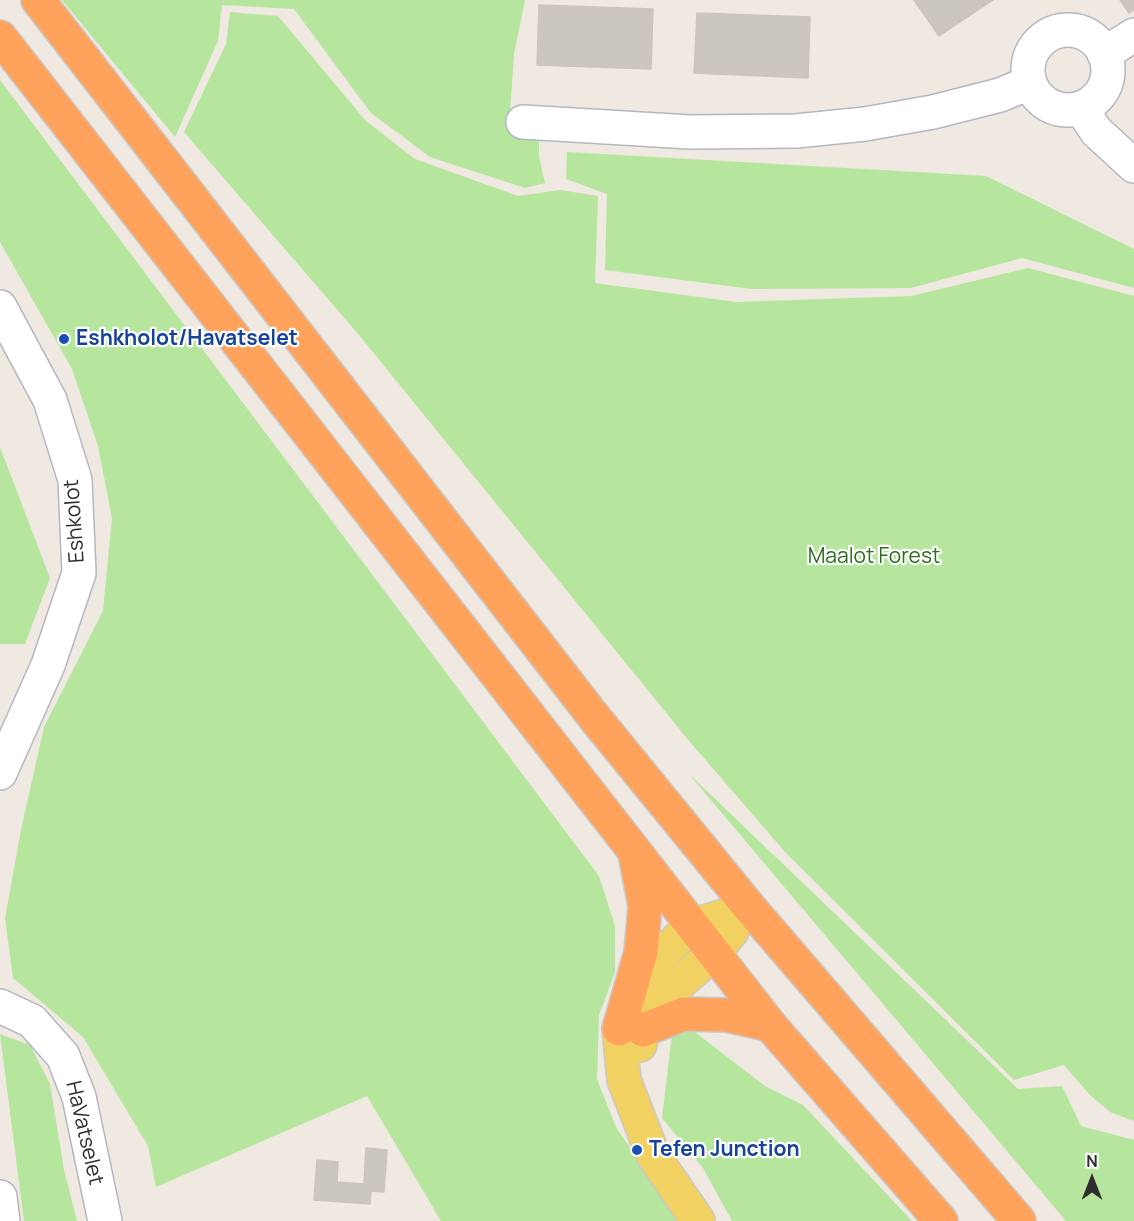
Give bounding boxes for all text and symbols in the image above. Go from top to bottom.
place label: Eshkholot/Havatselet [76,326,298,352]
marker: Eshkholot/Havatselet [57,332,71,346]
street label: Eshkolot [60,478,90,564]
park label: Maalot Forest [808,544,940,570]
street label: HaVatselet [60,1078,108,1188]
place label: Tefen Junction [649,1137,800,1163]
marker: Tefen Junction [630,1143,644,1157]
north arrow [1062,1149,1122,1209]
text: N [1086,1150,1098,1172]

